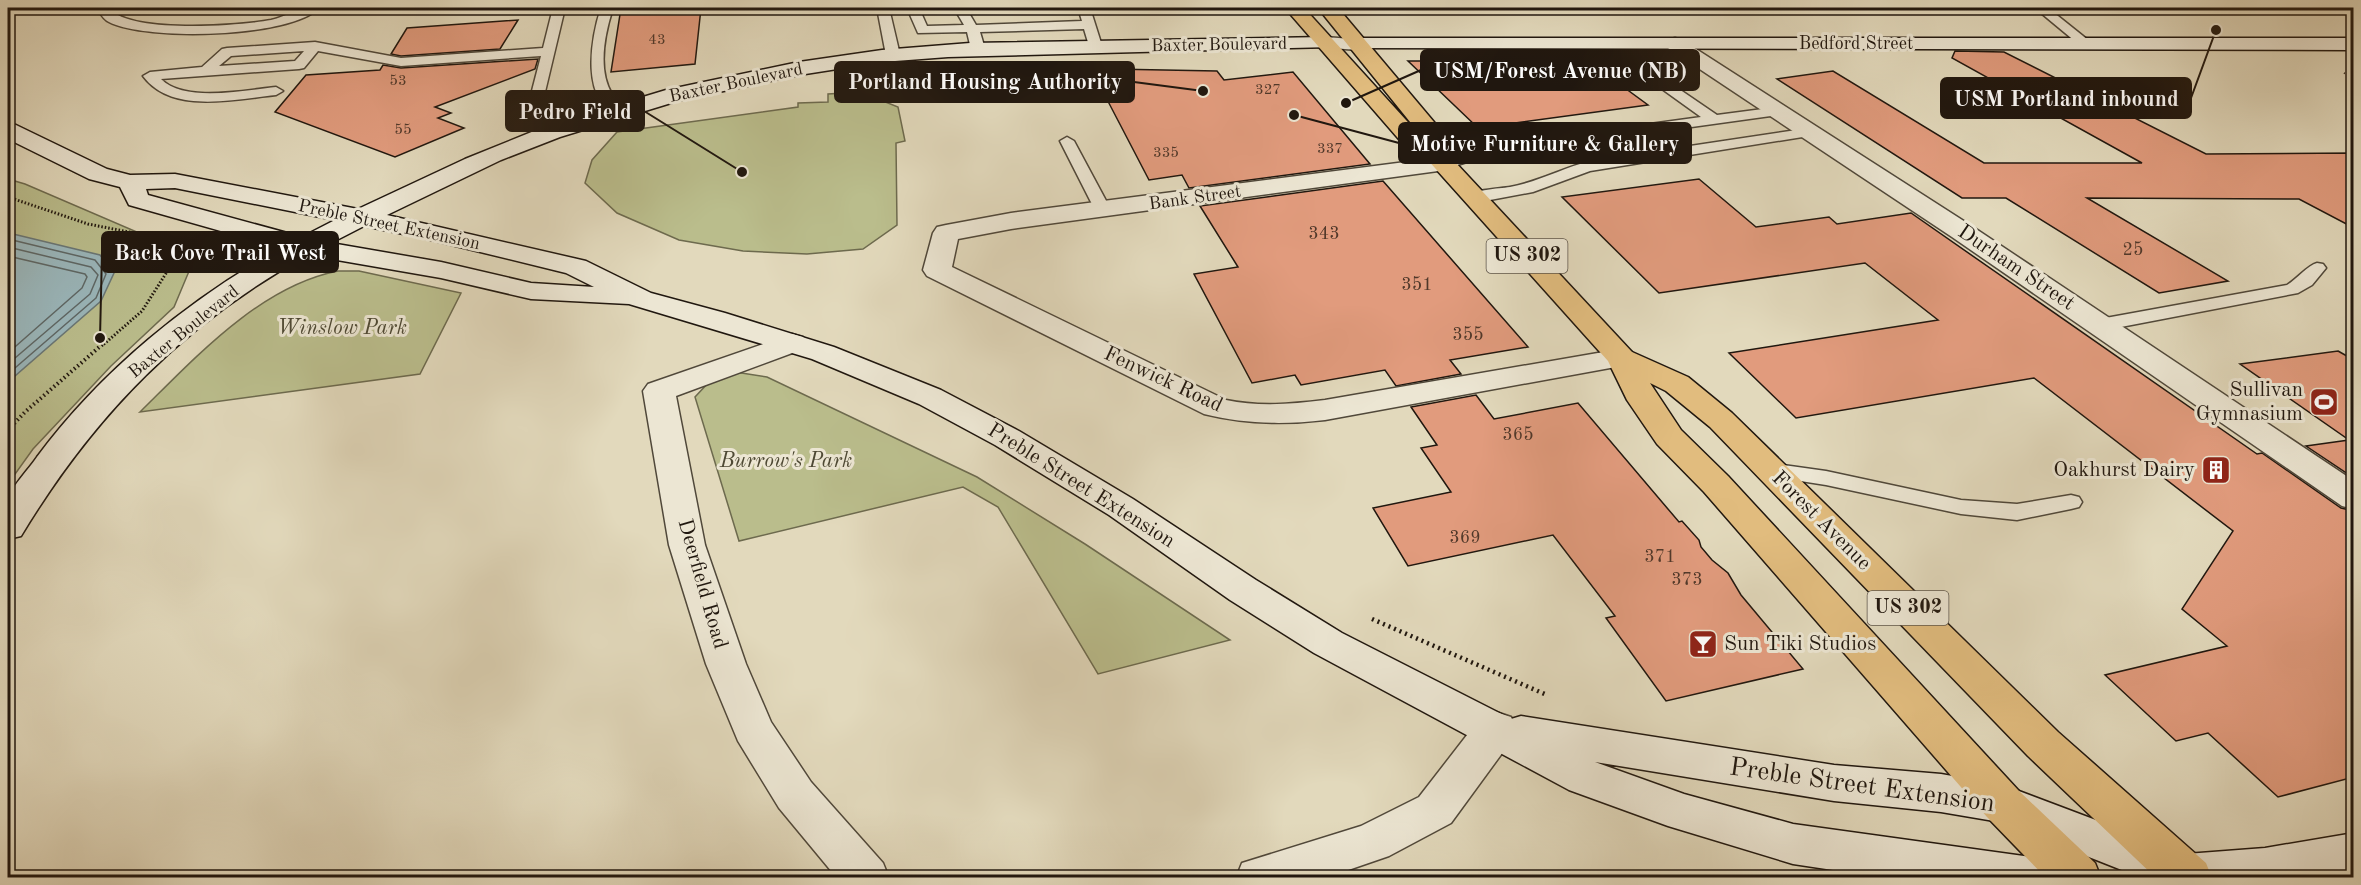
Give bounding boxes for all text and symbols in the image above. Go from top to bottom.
house number: 43 [648,33,666,48]
street label: Baxter Boulevard [1151,35,1287,55]
street label: Bedford Street [1799,35,1913,53]
callout: USM/Forest Avenue (NB) [1421,50,1699,90]
street label: Baxter Boulevard [667,60,805,106]
text: USM/Forest Avenue (NB) [1433,61,1687,83]
callout: Portland Housing Authority [835,62,1134,102]
text: Portland Housing Authority [848,72,1122,94]
house number: 53 [389,74,407,89]
callout: USM Portland inbound [1941,78,2191,118]
house number: 327 [1255,83,1281,98]
text: USM Portland inbound [1953,89,2179,111]
callout: Pedro Field [506,91,644,131]
text: Pedro Field [518,102,632,124]
house number: 55 [394,123,412,138]
callout: Motive Furniture & Gallery [1399,123,1691,163]
text: Motive Furniture & Gallery [1411,134,1679,156]
house number: 337 [1317,142,1343,157]
house number: 335 [1153,146,1179,161]
street label: Bank Street [1148,183,1242,213]
street label: Preble Street Extension [296,197,482,253]
street label: Durham Street [1954,221,2078,315]
house number: 343 [1308,225,1340,243]
callout: Back Cove Trail West [102,232,338,272]
road number: US 302 [1486,239,1568,273]
house number: 25 [2123,241,2143,259]
text: Back Cove Trail West [114,243,326,265]
house number: 351 [1401,276,1433,294]
street label: Baxter Boulevard [125,282,243,382]
park label: Winslow Park [277,318,407,339]
house number: 355 [1452,326,1484,344]
street label: Fenwick Road [1100,343,1226,417]
place label: Sullivan Gymnasium [2196,380,2303,425]
sports icon: Sullivan Gymnasium [2308,386,2340,418]
street label: Preble Street Extension [984,420,1178,552]
house number: 365 [1502,426,1534,444]
park label: Burrow's Park [719,451,852,472]
building icon: Oakhurst Dairy [2200,454,2232,486]
place label: Oakhurst Dairy [2053,460,2195,481]
street label: Forest Avenue [1767,467,1875,575]
street label: Deerfield Road [673,517,731,652]
house number: 369 [1449,529,1481,547]
house number: 371 [1644,548,1676,566]
house number: 373 [1671,571,1703,589]
road number: US 302 [1868,591,1948,625]
bar icon: Sun Tiki Studios [1687,628,1719,660]
place label: Sun Tiki Studios [1724,634,1876,655]
street label: Preble Street Extension [1728,754,1996,818]

